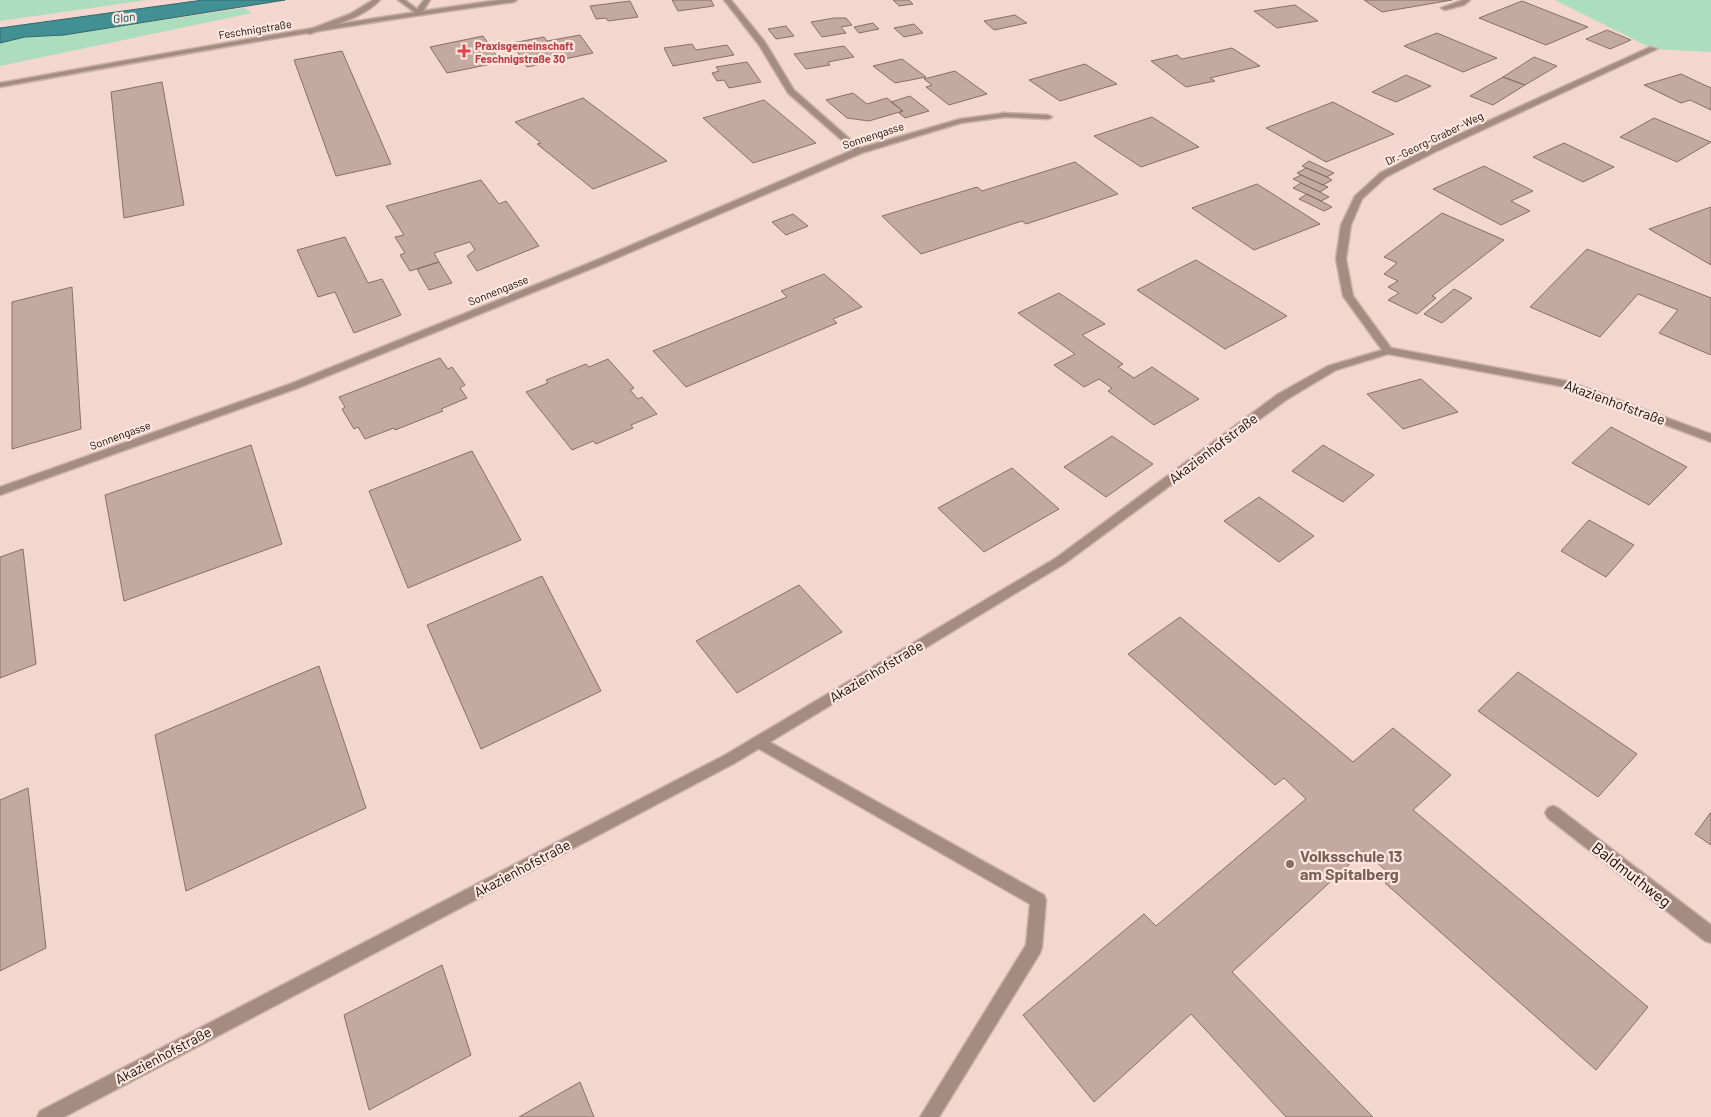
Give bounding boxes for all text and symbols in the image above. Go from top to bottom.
water label: Glan [112,9,136,25]
street label: Feschnigstraße [217,17,293,41]
place label: Praxisgemeinschaft Feschnigstraße 30 [475,39,573,65]
marker: Praxisgemeinschaft Feschnigstraße 30 [457,44,471,58]
street label: Dr.-Georg-Graber-Weg [1383,109,1485,167]
street label: Sonnengasse [841,119,905,151]
street label: Sonnengasse [466,272,530,308]
street label: Akazienhofstraße [1562,376,1668,428]
street label: Akazienhofstraße [1165,409,1261,487]
street label: Sonnengasse [88,418,152,452]
street label: Akazienhofstraße [826,636,926,706]
street label: Akazienhofstraße [471,836,573,900]
street label: Baldmuthweg [1589,837,1675,911]
place label: Volksschule 13 am Spitalberg [1300,846,1402,883]
marker: Volksschule 13 am Spitalberg [1284,858,1296,870]
street label: Akazienhofstraße [112,1023,214,1087]

